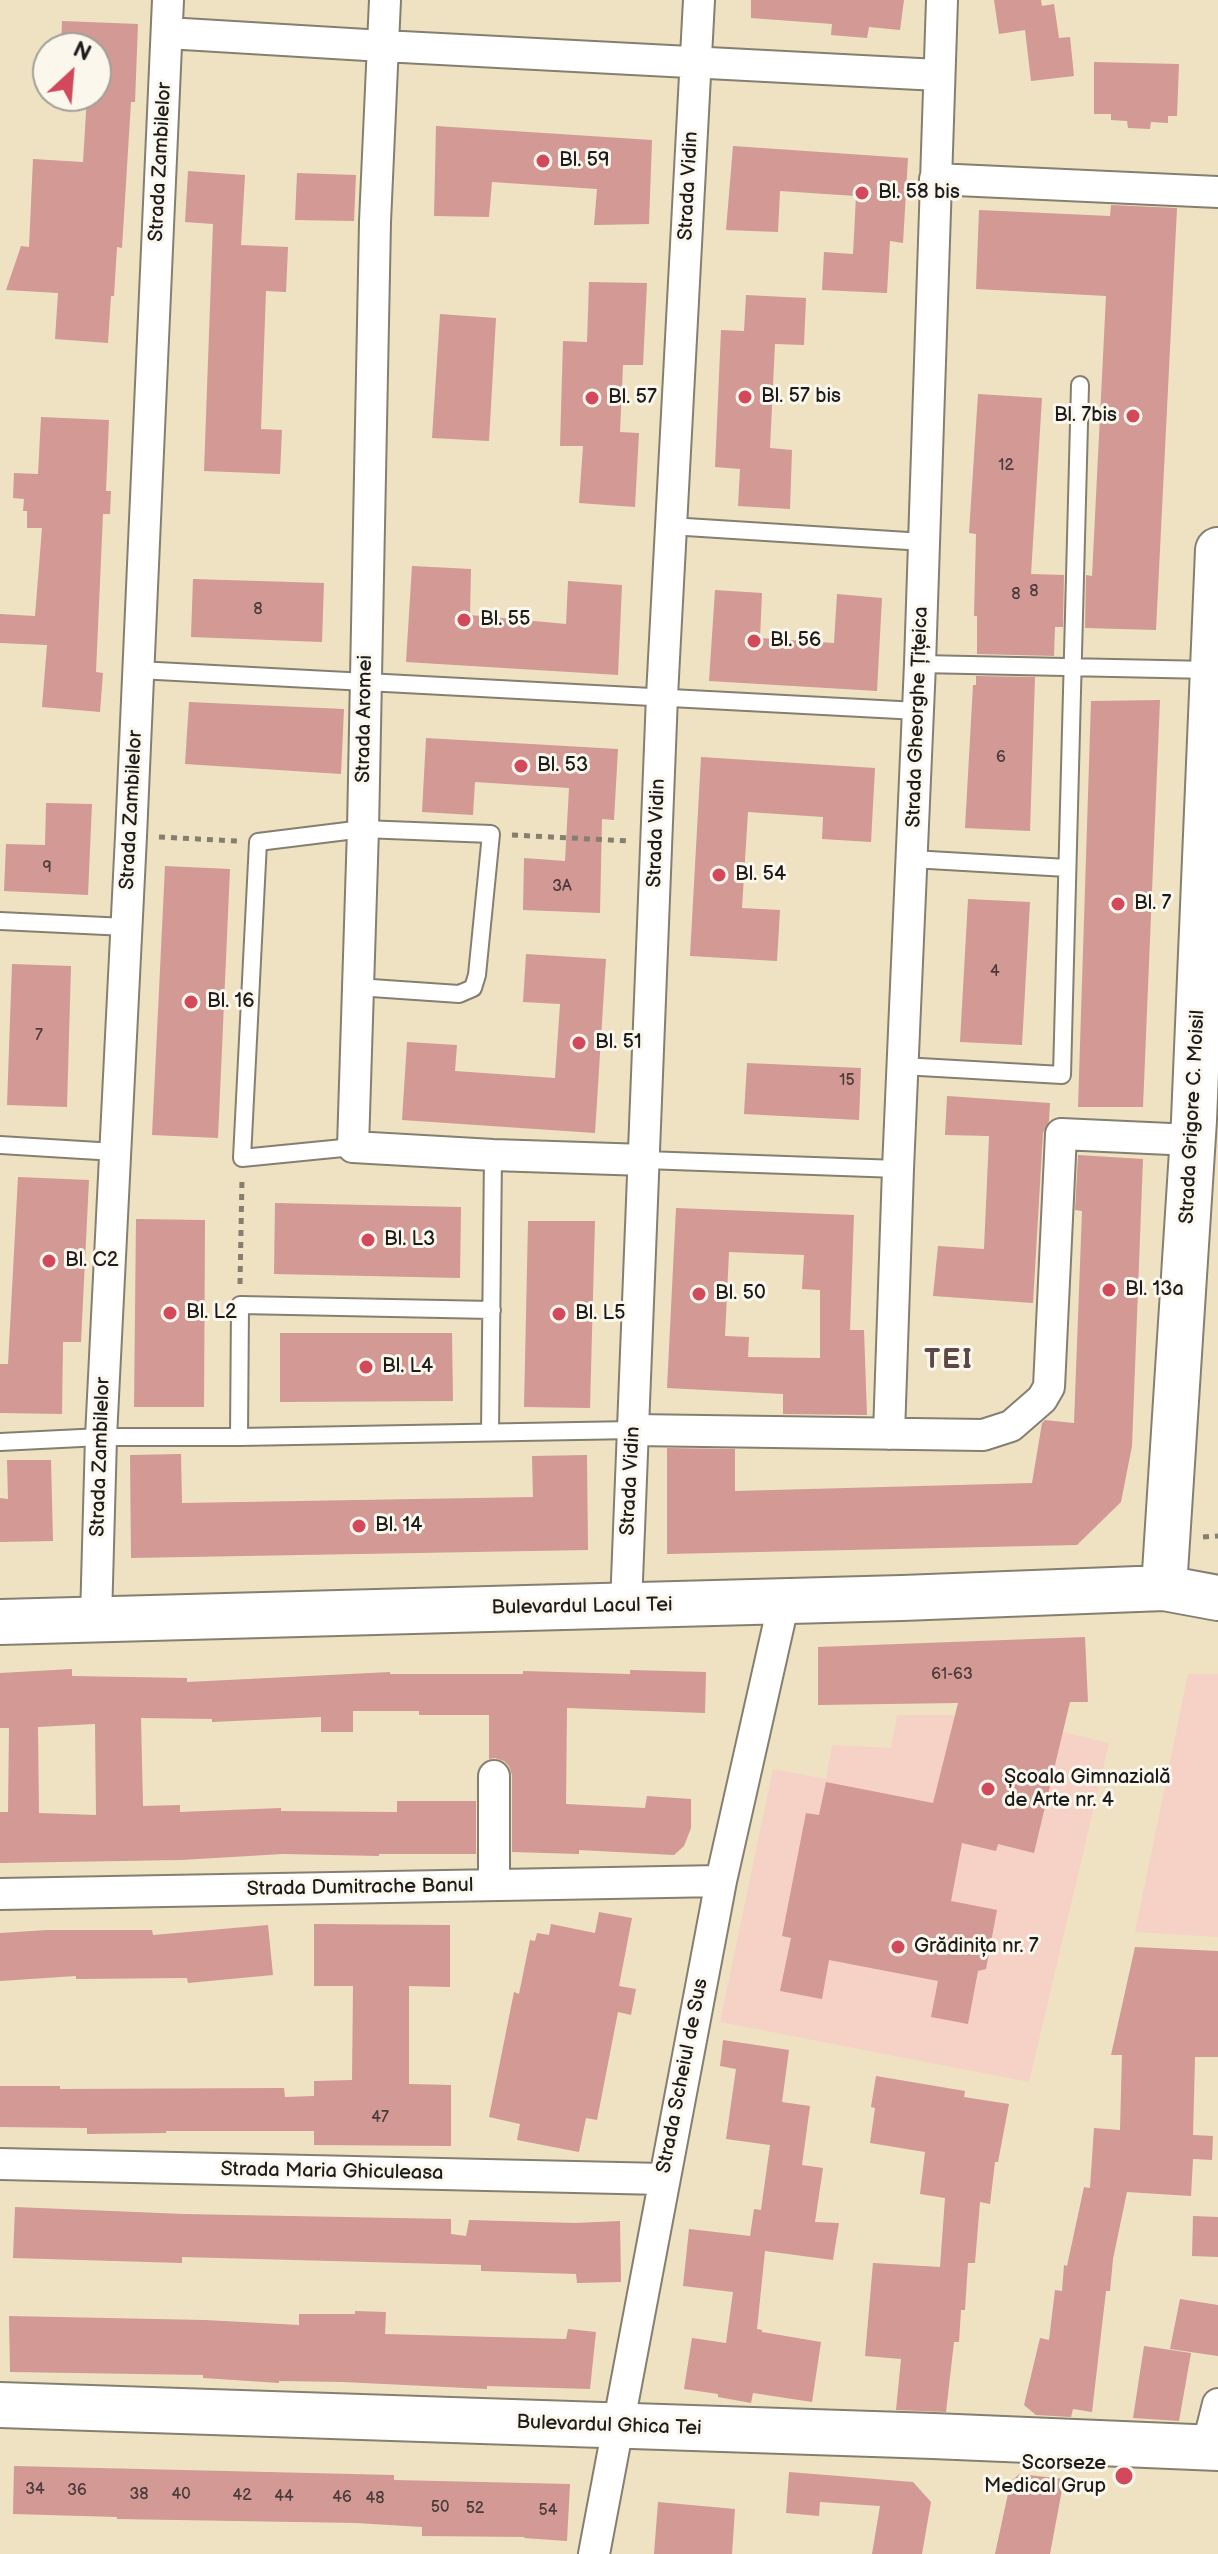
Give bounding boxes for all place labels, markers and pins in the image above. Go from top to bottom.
place label: Bl. 59 [559,149,609,173]
marker: Bl. 59 [534,152,552,170]
place label: Bl. 58 bis [878,181,960,205]
marker: Bl. 58 bis [853,184,871,202]
place label: Bl. 57 bis [761,385,841,409]
place label: Bl. 57 [608,386,657,410]
marker: Bl. 57 bis [736,388,754,406]
marker: Bl. 57 [583,389,601,407]
place label: Bl. 7bis [1054,404,1117,428]
marker: Bl. 7bis [1124,407,1142,425]
place label: Bl. 55 [480,608,530,632]
marker: Bl. 55 [455,611,473,629]
place label: Bl. 56 [770,629,821,653]
marker: Bl. 56 [745,632,763,650]
place label: Bl. 53 [537,754,588,778]
marker: Bl. 53 [512,757,530,775]
place label: Bl. 54 [735,863,786,887]
marker: Bl. 54 [710,866,728,884]
place label: Bl. 7 [1134,892,1171,916]
marker: Bl. 7 [1109,895,1127,913]
place label: Bl. 16 [207,990,254,1014]
marker: Bl. 16 [182,993,200,1011]
place label: Bl. 51 [595,1031,642,1055]
marker: Bl. 51 [570,1034,588,1052]
place label: Bl. L3 [384,1228,435,1252]
marker: Bl. L3 [359,1231,377,1249]
place label: Bl. C2 [65,1249,118,1273]
marker: Bl. C2 [40,1252,58,1270]
place label: Bl. 13a [1125,1278,1184,1302]
marker: Bl. 13a [1100,1281,1118,1299]
place label: Bl. 50 [715,1282,766,1306]
marker: Bl. 50 [690,1285,708,1303]
place label: Bl. L2 [186,1301,237,1325]
place label: Bl. L5 [575,1302,625,1326]
marker: Bl. L2 [161,1304,179,1322]
marker: Bl. L5 [550,1305,568,1323]
place label: Bl. L4 [382,1355,433,1379]
marker: Bl. L4 [357,1358,375,1376]
place label: Bl. 14 [375,1514,422,1538]
marker: Bl. 14 [350,1517,368,1535]
place label: Școala Gimnazială de Arte nr. 4 [1004,1766,1170,1813]
marker: Școala Gimnazială de Arte nr. 4 [979,1780,997,1798]
place label: Grădinița nr. 7 [914,1935,1039,1959]
marker: Grădinița nr. 7 [889,1938,907,1956]
place label: Scorseze Medical Grup [984,2452,1106,2499]
marker: Scorseze Medical Grup [1113,2465,1135,2487]

